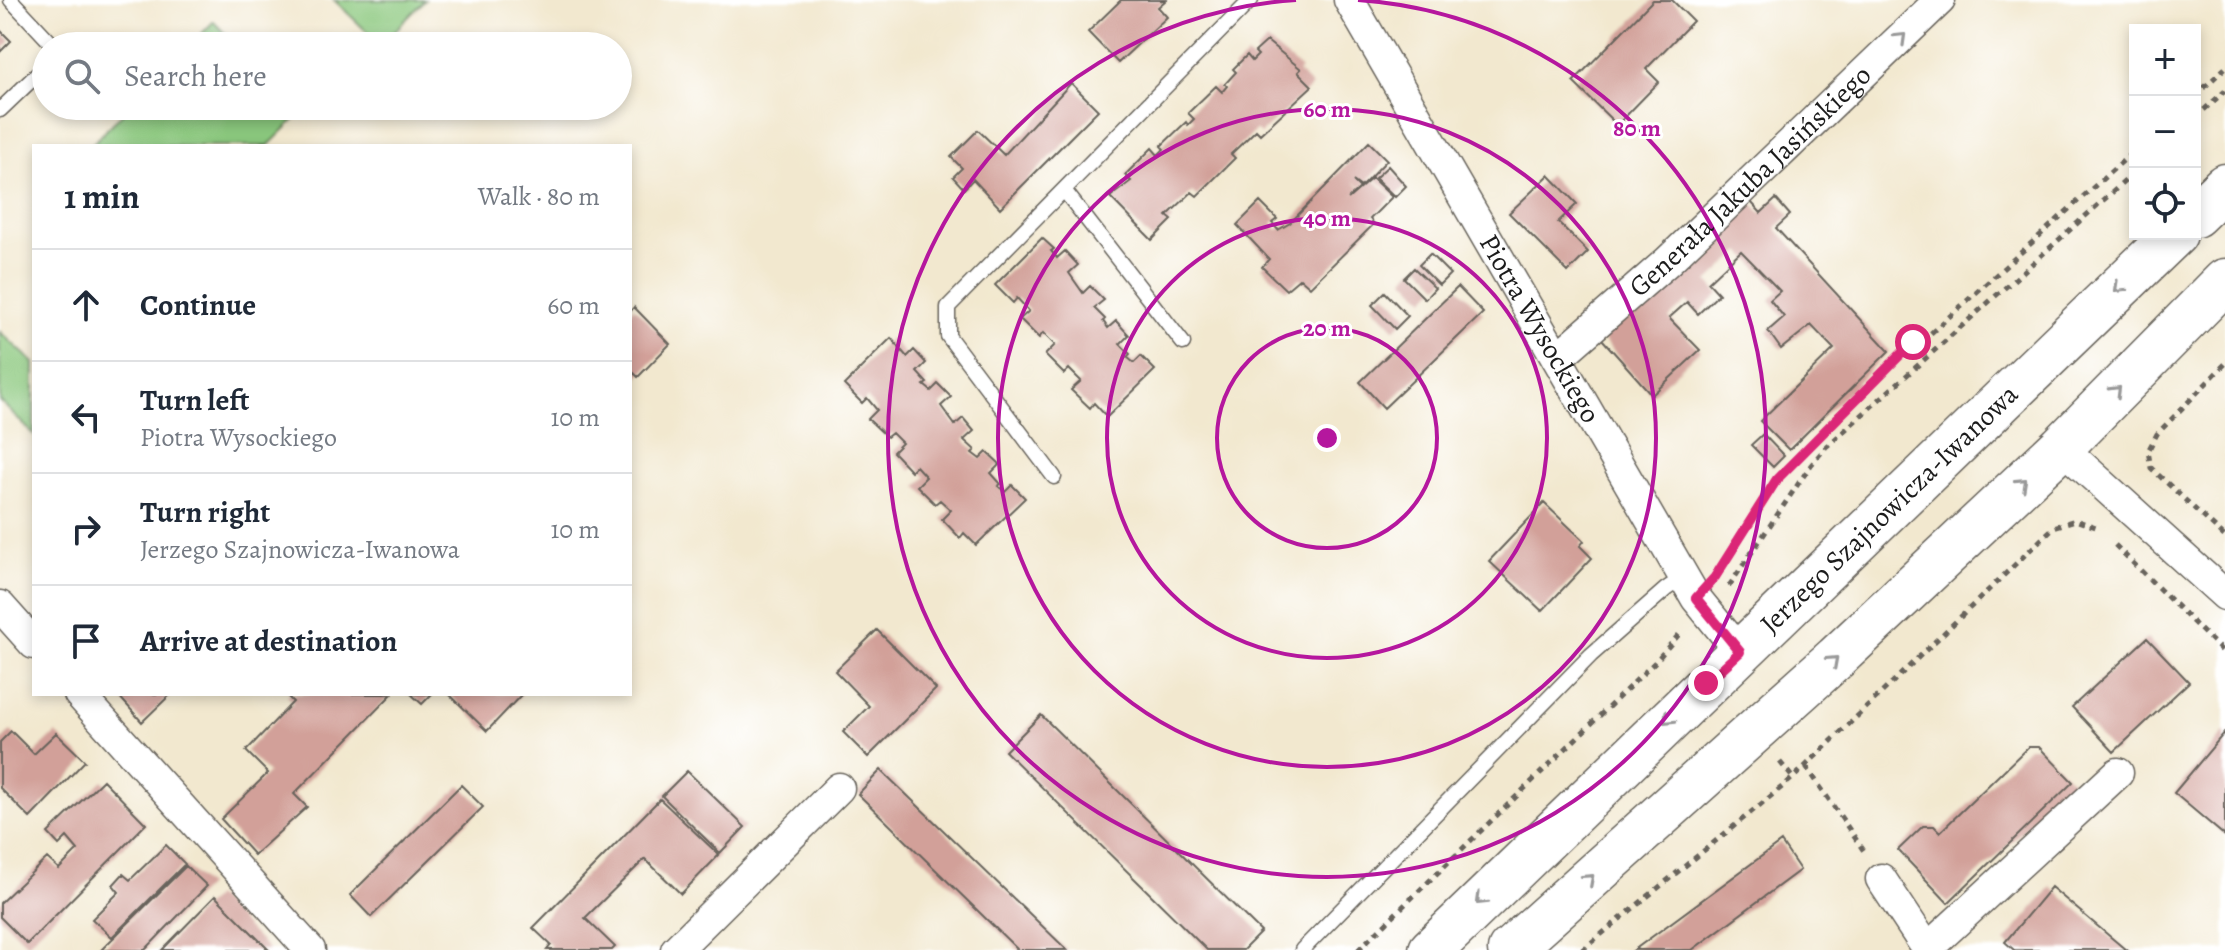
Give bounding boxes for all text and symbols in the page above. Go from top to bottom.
map controls [2129,24,2201,240]
button: + [2129,24,2201,96]
search box [32,32,632,120]
one-way arrow [1891,33,1906,47]
icon: search [60,54,104,98]
text: Search here [124,56,267,96]
street label: Generała Jakuba Jasińskiego [1621,57,1880,306]
text: 60 m [1303,93,1351,125]
button: − [2129,96,2201,168]
text: 80 m [1613,112,1661,144]
button: locate [2129,168,2201,240]
text: 1 min [64,173,140,220]
text: Walk · 80 m [478,179,600,214]
text: 40 m [1303,202,1351,234]
street label: Piotra Wysockiego [1470,227,1609,430]
one-way arrow [2114,279,2128,293]
icon: ahead [64,283,108,327]
text: Continue [140,285,256,325]
text: 60 m [547,288,600,323]
text: 20 m [1303,312,1351,344]
route start [1895,324,1931,360]
street label: Jerzego Szajnowicza-Iwanowa [1752,376,2027,642]
text: Turn left [140,380,249,420]
one-way arrow [2107,386,2121,400]
icon: left [64,395,108,439]
text: 10 m [550,400,600,435]
text: Piotra Wysockiego [140,420,337,455]
centre of rings [1313,424,1341,452]
one-way arrow [2013,478,2028,492]
text: Turn right [140,492,270,532]
icon: right [64,507,108,551]
text: 10 m [550,512,600,547]
text: Jerzego Szajnowicza-Iwanowa [140,532,460,567]
icon: arrive [64,619,108,663]
text: Arrive at destination [140,621,397,661]
one-way arrow [1823,656,1838,670]
route end [1688,665,1724,701]
one-way arrow [1663,710,1677,725]
one-way arrow [1579,875,1594,889]
one-way arrow [1476,891,1490,905]

